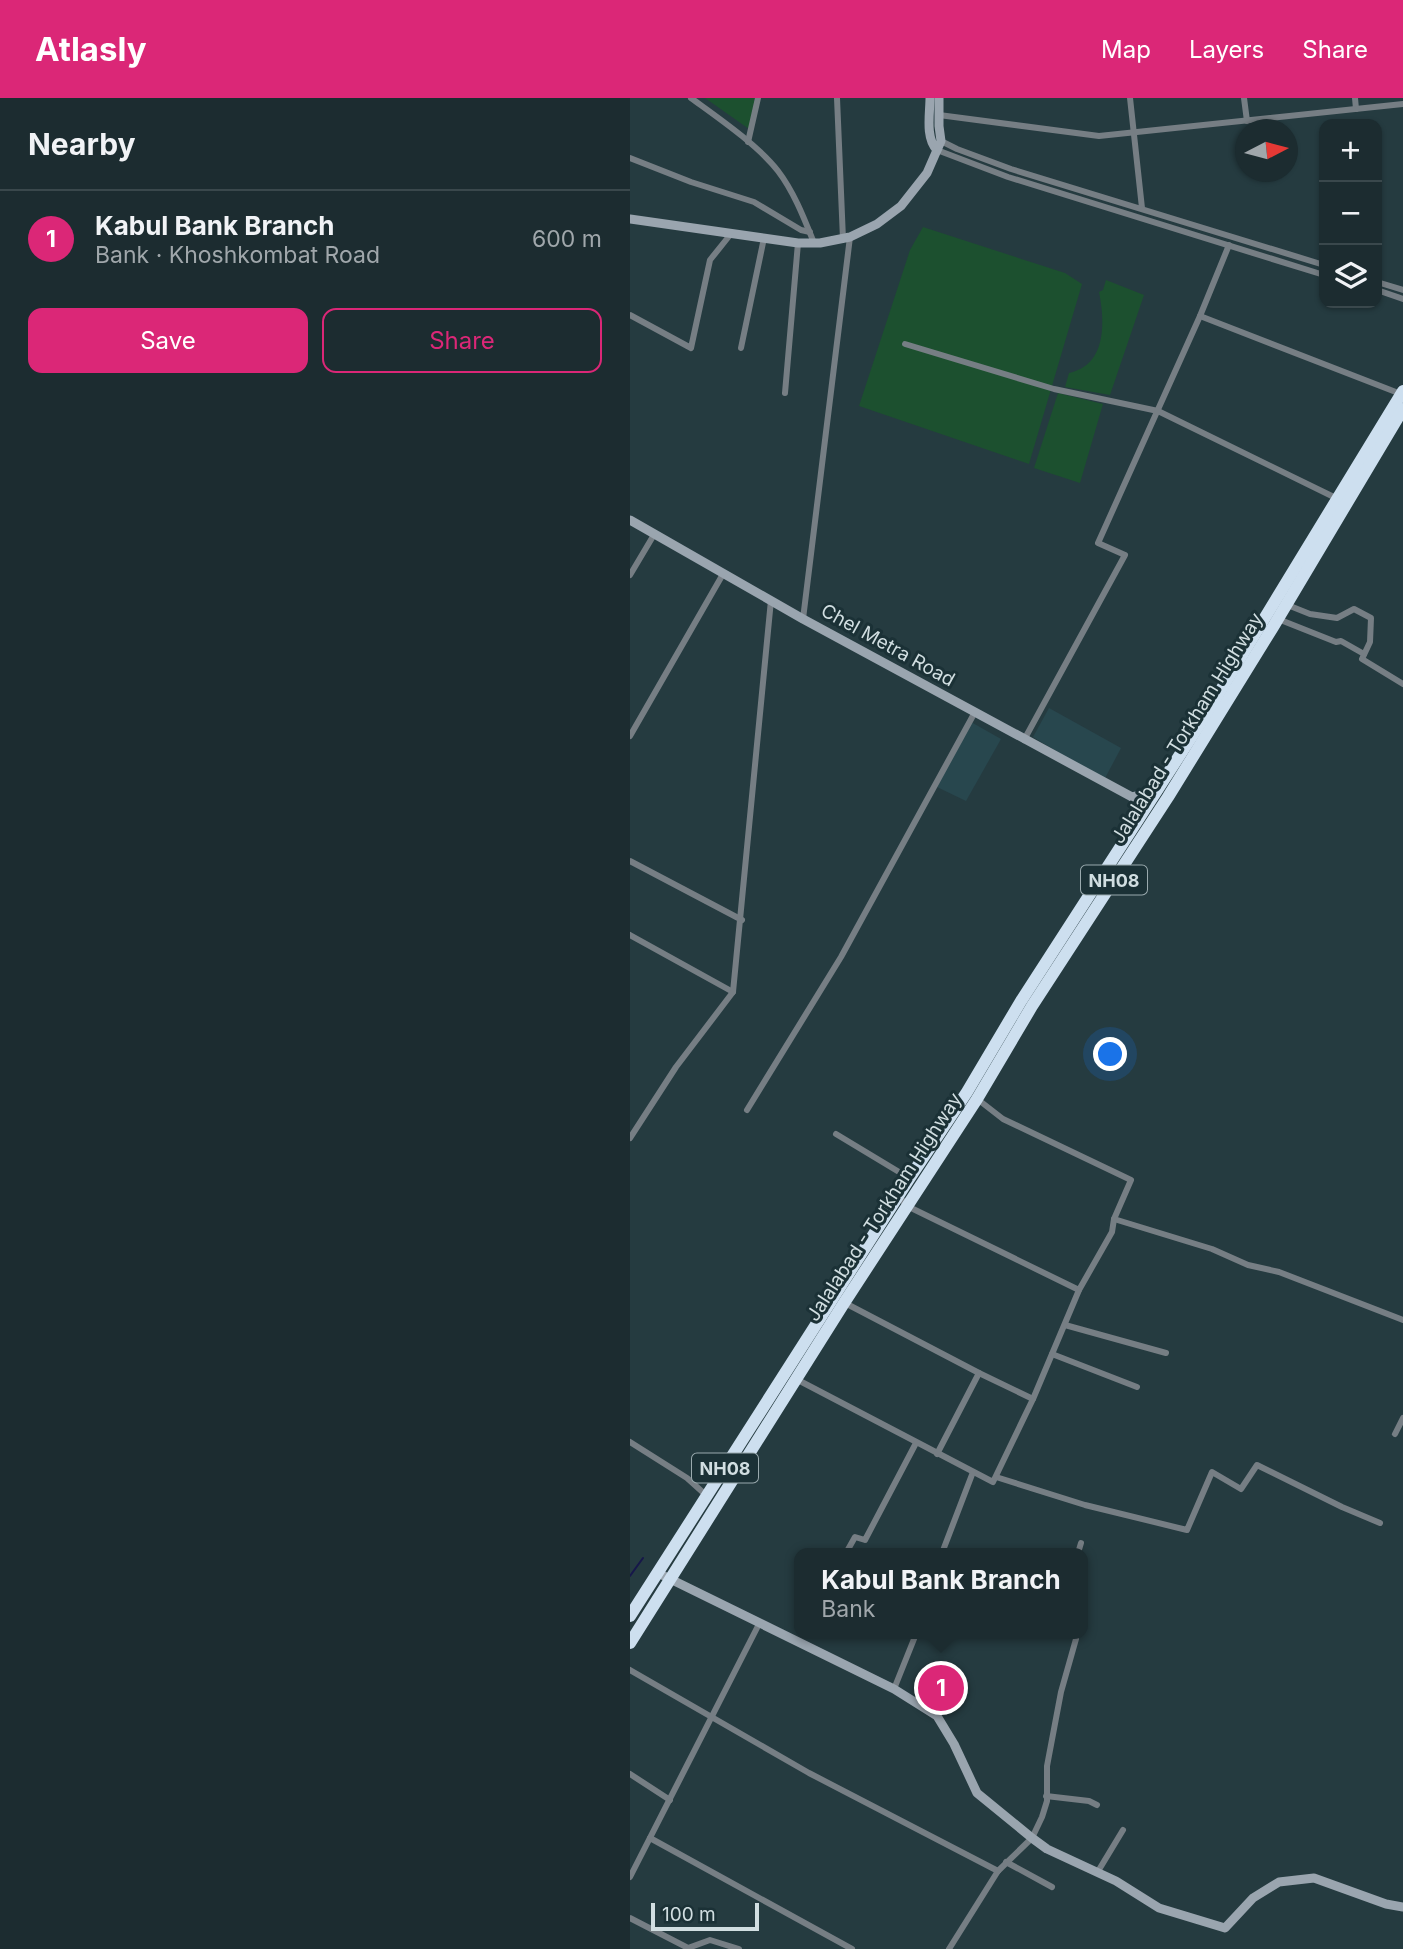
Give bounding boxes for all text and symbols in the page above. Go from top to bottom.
text: Atlasly [35,29,147,69]
text: Map [1101,35,1151,64]
text: Layers [1189,35,1264,64]
text: Share [1302,35,1368,64]
north arrow [1235,119,1298,182]
map controls [1319,119,1382,308]
button: + [1319,119,1382,182]
text: Nearby [28,126,136,162]
button: − [1319,182,1382,245]
text: Kabul Bank Branch [95,210,335,241]
text: 1 [46,225,56,253]
text: 600 m [532,225,602,253]
text: Bank · Khoshkombat Road [95,241,380,269]
button: layers [1319,245,1382,308]
button: Save [28,308,308,373]
button: Share [322,308,602,373]
street label: Chel Metra Road [817,599,959,691]
street label: Jalalabad - Torkham Highway [1106,608,1268,848]
road number: NH08 [1081,866,1147,894]
your location [1093,1037,1127,1071]
street label: Jalalabad - Torkham Highway [801,1088,967,1326]
road number: NH08 [692,1454,758,1483]
popup [794,1548,1088,1639]
text: Kabul Bank Branch [821,1564,1061,1595]
text: Bank [821,1595,875,1623]
pin: 1 [918,1662,964,1714]
scale bar [651,1900,760,1932]
text: 100 m [662,1903,716,1926]

